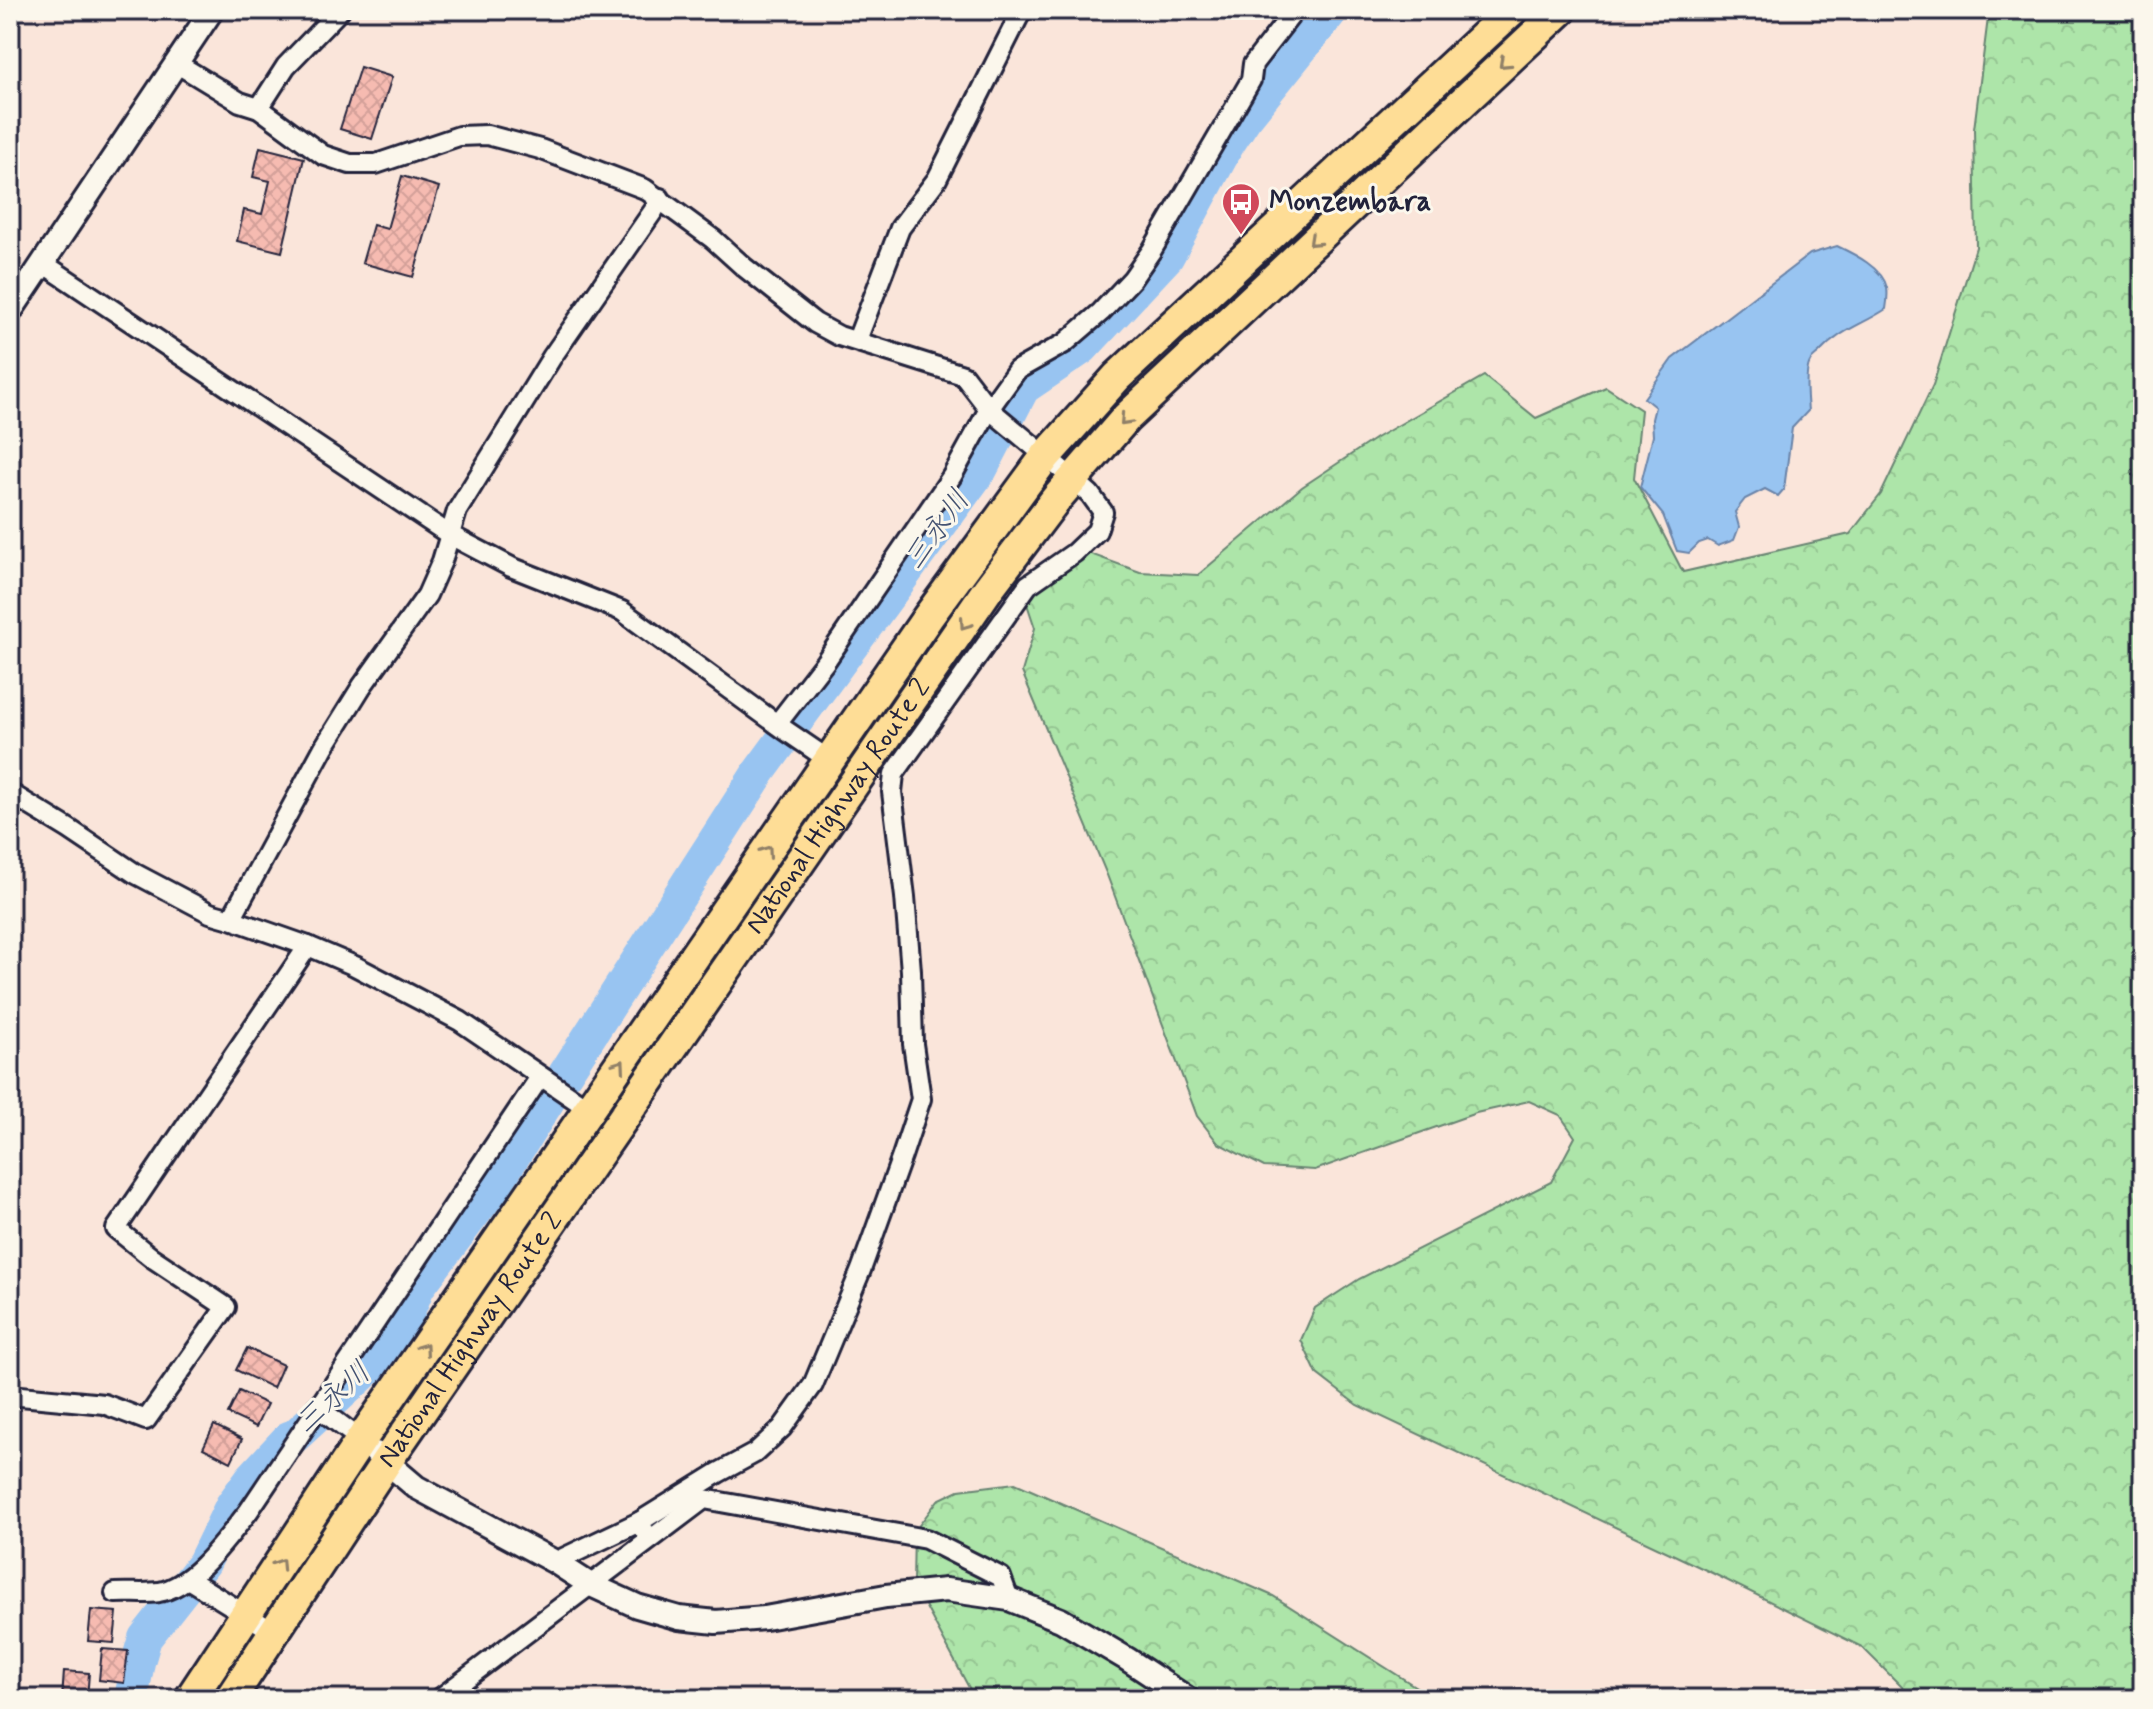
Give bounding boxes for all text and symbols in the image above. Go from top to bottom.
one-way arrow [1499,54,1513,69]
bus stop icon: Monzembara [1220,181,1262,236]
place label: Monzembara [1269,184,1431,221]
one-way arrow [1309,232,1324,246]
one-way arrow [1120,411,1135,425]
water label: 三永川 [895,482,979,578]
one-way arrow [960,615,975,629]
street label: National Highway Route 2 [737,671,939,942]
one-way arrow [757,845,772,859]
one-way arrow [610,1059,625,1073]
street label: National Highway Route 2 [369,1205,571,1475]
one-way arrow [414,1342,429,1356]
water label: 三永川 [287,1353,379,1443]
one-way arrow [270,1558,285,1573]

